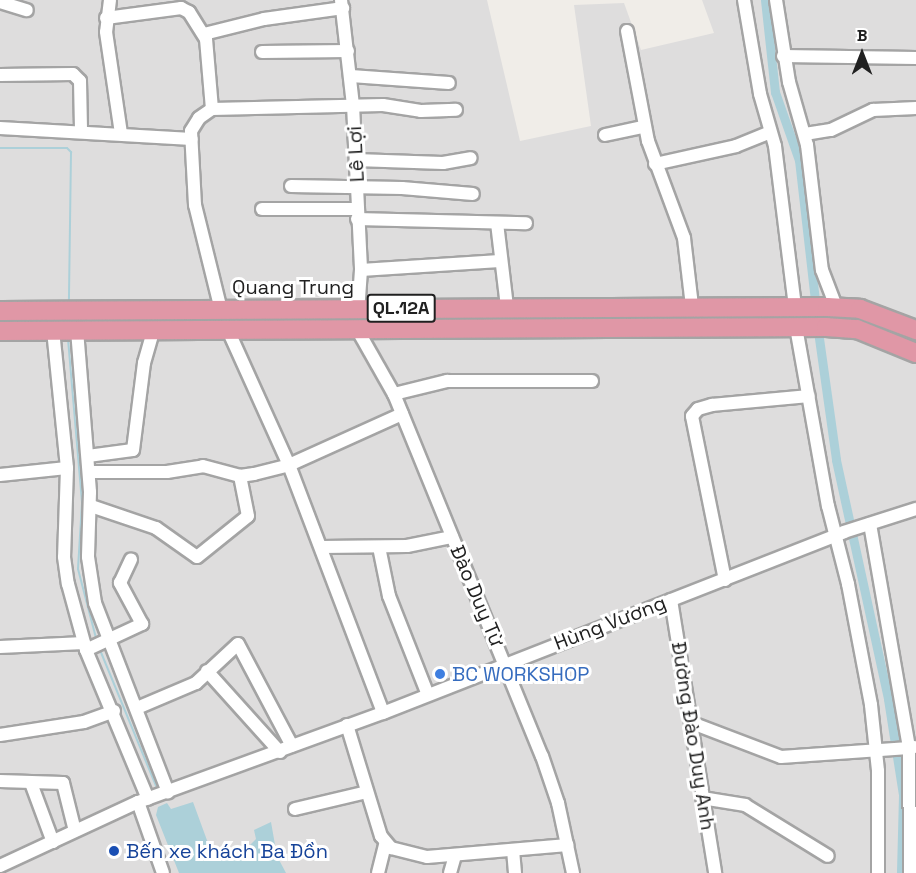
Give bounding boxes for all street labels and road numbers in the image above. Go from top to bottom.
street label: Lê Lợi [343,125,369,183]
street label: Quang Trung [232,275,354,299]
road number: QL.12A [366,293,436,323]
street label: Đào Duy Từ [445,541,509,651]
street label: Hùng Vương [551,591,669,655]
street label: Đường Đào Duy Anh [666,640,720,832]

